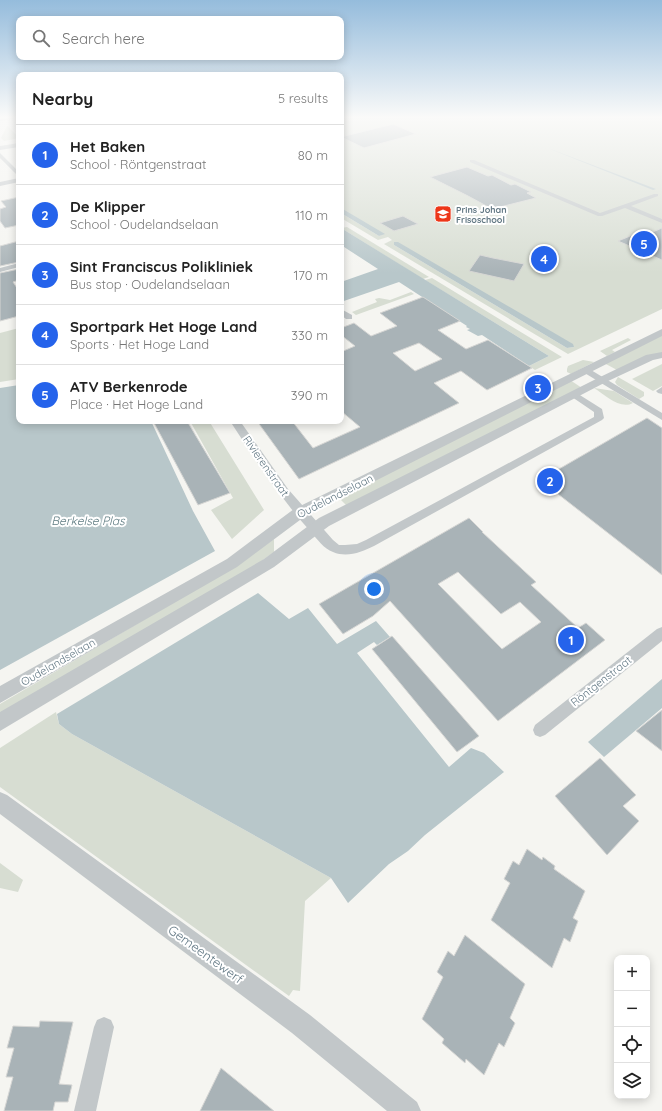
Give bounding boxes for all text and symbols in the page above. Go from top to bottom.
search box [16,16,344,60]
icon: search [30,27,52,49]
text: Search here [62,29,145,48]
text: Nearby [32,88,93,109]
text: 5 results [278,90,328,106]
text: Het Baken [70,137,145,156]
text: 1 [42,147,48,163]
text: 80 m [298,147,328,163]
text: School · Röntgenstraat [70,156,207,172]
text: De Klipper [70,197,146,216]
school or university icon: Prins Johan Frisoschool [433,204,453,224]
place label: Prins Johan Frisoschool [456,204,507,225]
text: 2 [41,207,49,223]
text: 110 m [295,207,328,223]
text: School · Oudelandselaan [70,216,218,232]
pin: 5 [631,229,657,259]
pin: 4 [531,244,557,274]
text: Sint Franciscus Polikliniek [70,257,253,276]
text: 3 [42,267,48,283]
text: 170 m [293,267,328,283]
text: Bus stop · Oudelandselaan [70,276,230,292]
text: Sportpark Het Hoge Land [70,317,257,336]
text: 4 [41,327,49,343]
text: 330 m [291,327,328,343]
text: Sports · Het Hoge Land [70,336,209,352]
pin: 3 [525,373,551,403]
text: ATV Berkenrode [70,377,188,396]
text: 5 [41,387,49,403]
text: 390 m [291,387,328,403]
text: Place · Het Hoge Land [70,396,203,412]
street label: Rivierenstraat [240,433,292,499]
pin: 2 [537,466,563,496]
street label: Oudelandselaan [295,471,375,521]
water label: Berkelse Plas [51,513,126,528]
your location [364,579,384,599]
pin: 1 [558,625,584,655]
street label: Oudelandselaan [18,635,98,689]
street label: Röntgenstraat [568,653,634,709]
street label: Gemeentewerf [165,921,247,987]
map controls [614,955,650,1099]
button: + [614,955,650,991]
button: − [614,991,650,1027]
button: locate [614,1027,650,1063]
button: layers [614,1063,650,1099]

